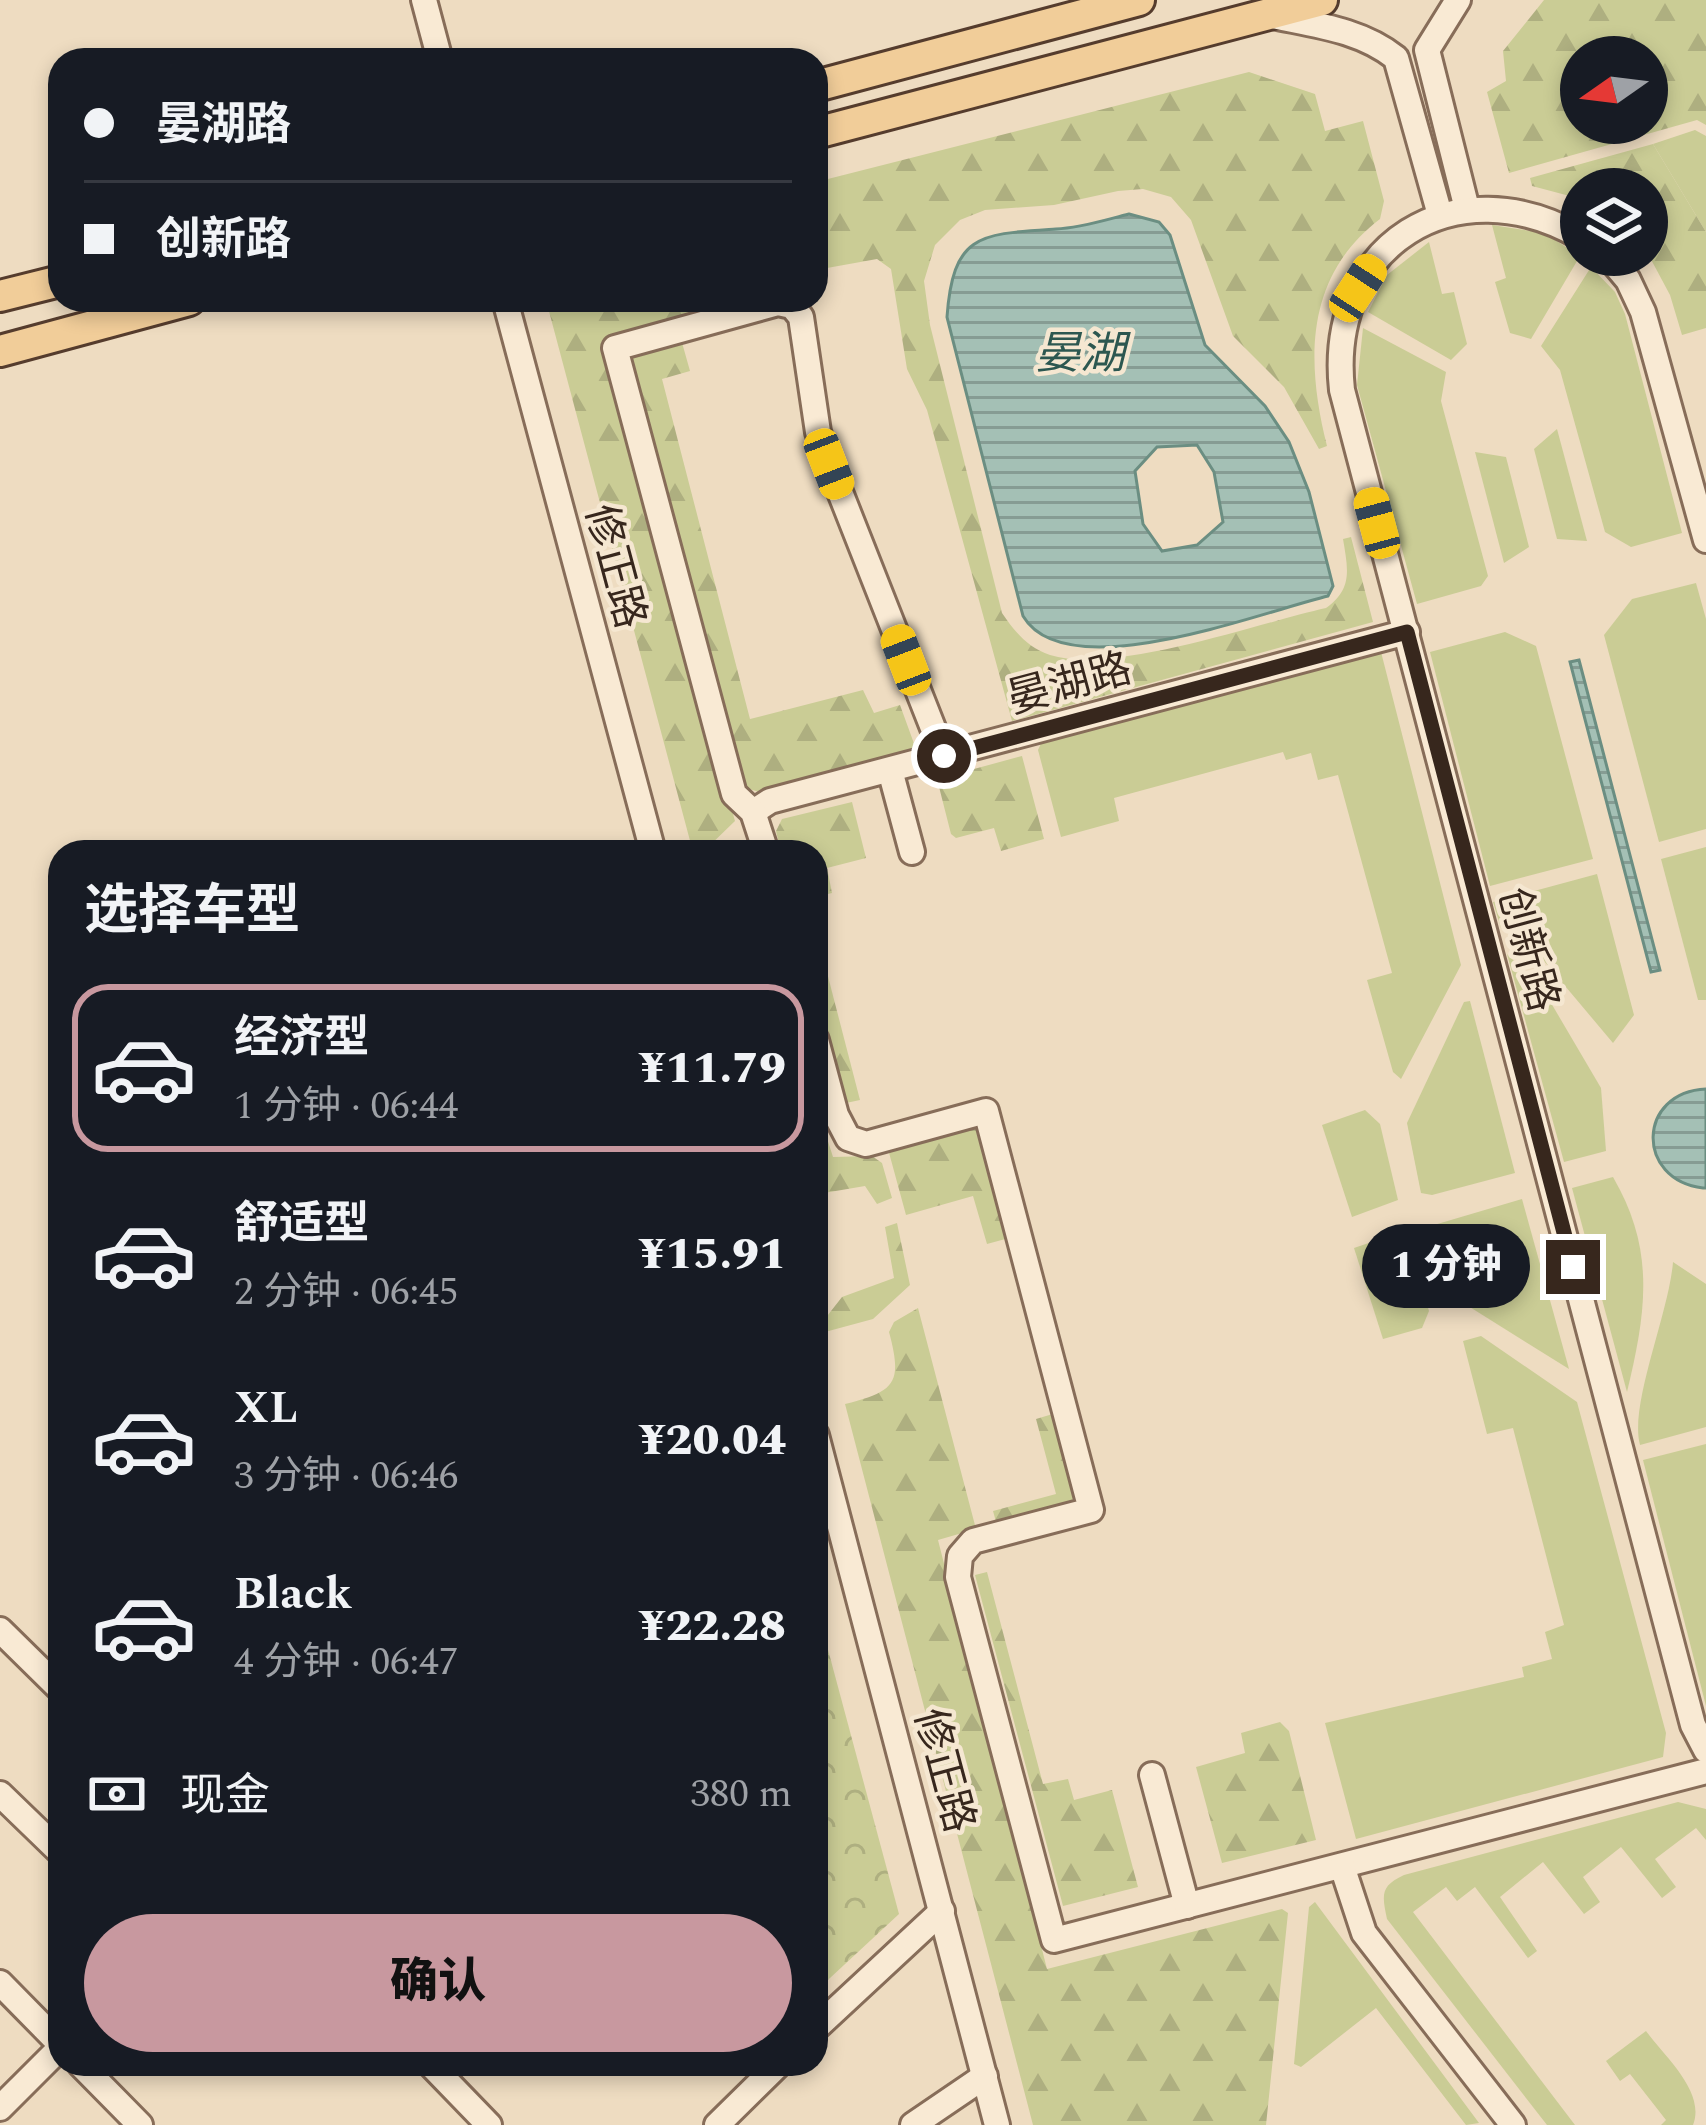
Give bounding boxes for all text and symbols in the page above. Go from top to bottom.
north arrow [1560,36,1668,144]
map controls [1560,36,1668,276]
text: 晏湖路 [156,91,291,160]
button: layers [1560,168,1668,276]
text: 创新路 [156,206,291,275]
car [1323,248,1393,328]
water label: 晏湖 [1035,320,1131,389]
car [799,424,859,504]
car [1350,484,1404,562]
street label: 修正路 [568,498,661,636]
car [876,620,936,700]
street label: 晏湖路 [1001,638,1139,731]
route start [917,729,971,783]
text: 选择车型 [84,871,300,953]
street label: 创新路 [1481,881,1574,1019]
text: 经济型 [234,1004,369,1073]
icon: car [90,1014,198,1122]
text: ¥11.79 [638,1034,786,1103]
text: 1 分钟 · 06:44 [234,1077,458,1136]
text: 舒适型 [234,1190,369,1259]
icon: car [90,1200,198,1308]
text: ¥15.91 [638,1220,786,1289]
callout: 1 分钟 [1363,1225,1531,1309]
text: 1 分钟 [1390,1236,1502,1295]
route end [1546,1240,1600,1294]
text: 2 分钟 · 06:45 [234,1263,458,1322]
text: XL [234,1374,298,1443]
icon: car [90,1386,198,1494]
text: ¥20.04 [638,1406,786,1475]
text: 3 分钟 · 06:46 [234,1447,458,1506]
text: Black [234,1560,352,1629]
icon: car [90,1572,198,1680]
text: ¥22.28 [638,1592,786,1661]
text: 4 分钟 · 06:47 [234,1633,458,1692]
street label: 修正路 [897,1702,990,1840]
icon: cash [84,1761,150,1827]
text: 现金 [180,1762,270,1831]
text: 380 m [690,1765,792,1824]
button: 确认 [84,1914,792,2052]

